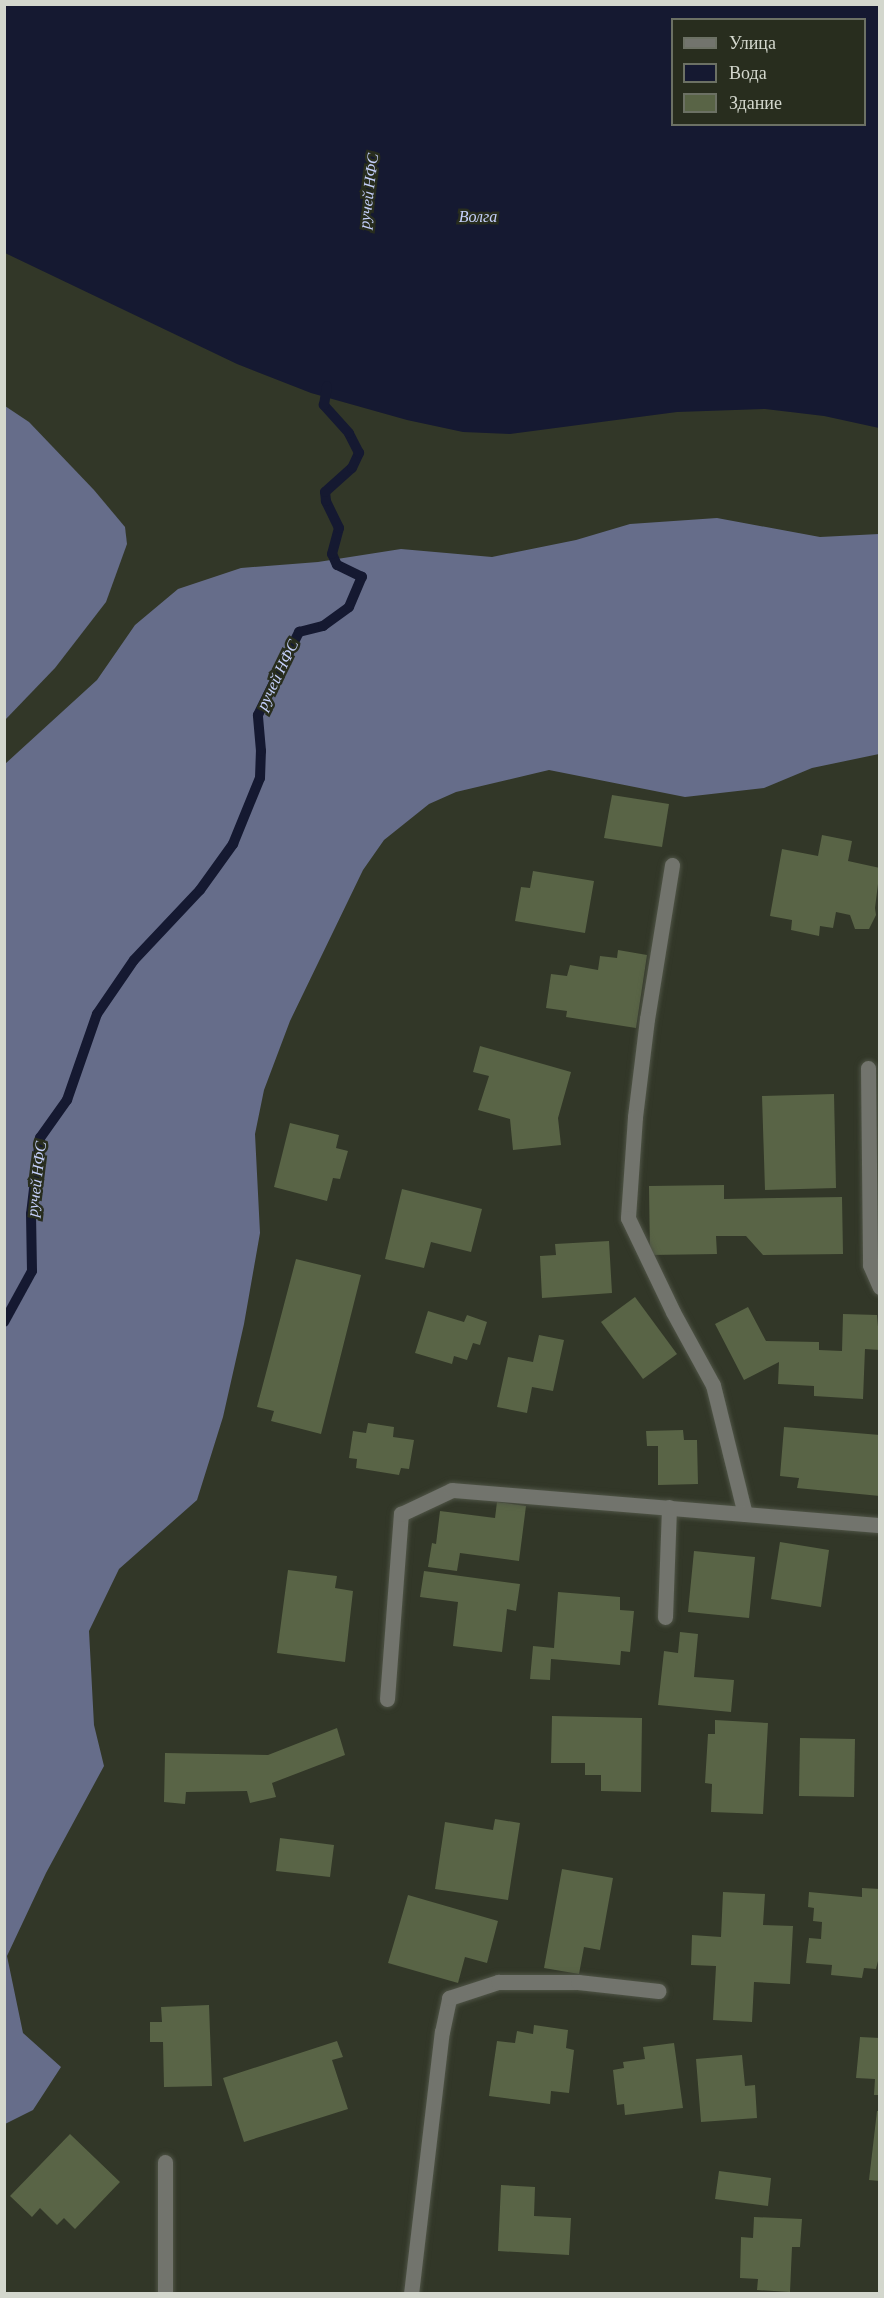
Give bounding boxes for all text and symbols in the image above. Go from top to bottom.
legend [671,18,866,126]
text: Улица [729,33,776,53]
text: Вода [729,63,767,83]
text: Здание [729,93,782,113]
water label: ручей НФС [355,152,383,230]
water label: Волга [459,207,497,227]
water label: ручей НФС [253,637,303,713]
water label: ручей НФС [23,1140,51,1218]

